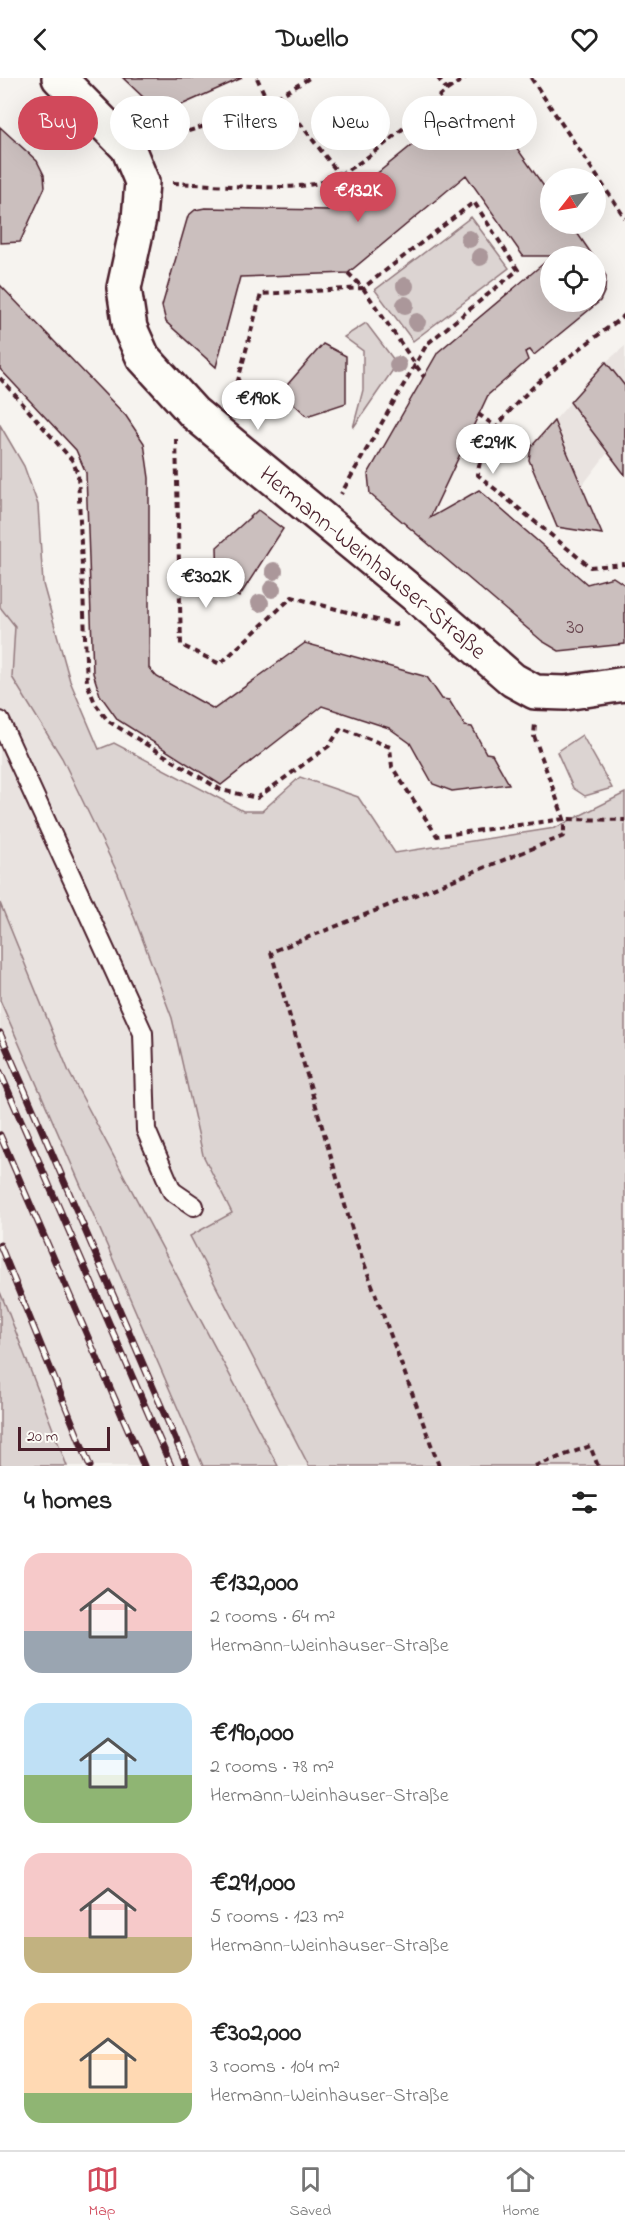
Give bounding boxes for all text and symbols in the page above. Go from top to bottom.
text: Dwello [276,20,349,59]
icon: back [24,23,57,56]
icon: heart [568,23,601,56]
chip: Buy [18,96,98,150]
chip: Rent [110,96,190,150]
chip: Filters [202,96,299,150]
chip: New [311,96,390,150]
chip: Apartment [402,96,537,150]
north arrow [540,168,606,234]
map controls [540,168,606,312]
pin: €132K [316,172,400,223]
text: €132K [334,177,382,206]
button: locate [540,246,606,312]
pin: €190K [216,380,300,431]
text: €190K [236,385,280,414]
pin: €291K [451,424,535,475]
text: €291K [470,429,516,458]
street label: Hermann-Weinhauser-Straße [251,459,493,669]
pin: €302K [164,558,248,609]
text: €302K [181,563,231,592]
house number: 30 [566,613,584,643]
scale bar [18,1424,110,1452]
text: 20 m [27,1425,58,1449]
text: 4 homes [24,1483,112,1521]
icon: filters [568,1486,601,1519]
text: €132,000 [210,1565,298,1603]
icon: home [72,1577,144,1649]
text: 2 rooms · 64 m² [210,1603,335,1632]
text: Hermann-Weinhauser-Straße [210,1632,449,1661]
text: €190,000 [210,1715,294,1753]
icon: home [72,1727,144,1799]
text: 2 rooms · 78 m² [210,1753,334,1782]
text: Hermann-Weinhauser-Straße [210,1782,449,1811]
text: €291,000 [210,1865,295,1903]
icon: home [72,1877,144,1949]
text: 5 rooms · 123 m² [210,1903,344,1932]
text: Hermann-Weinhauser-Straße [210,1932,449,1961]
text: €302,000 [210,2015,301,2053]
icon: home [72,2027,144,2099]
text: 3 rooms · 104 m² [210,2053,340,2082]
text: Hermann-Weinhauser-Straße [210,2082,449,2111]
tab: Map [86,2163,119,2223]
tab: Saved [290,2163,331,2223]
tab: Home [502,2163,539,2223]

